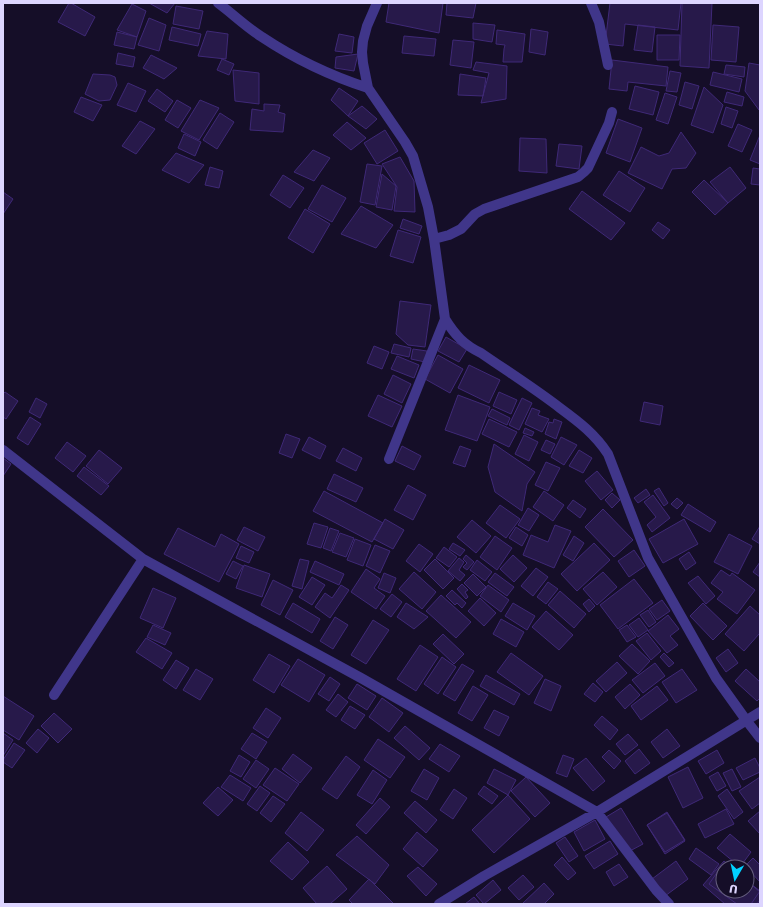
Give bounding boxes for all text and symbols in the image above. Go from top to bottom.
north arrow [715,859,755,899]
text: U [728,881,739,896]

